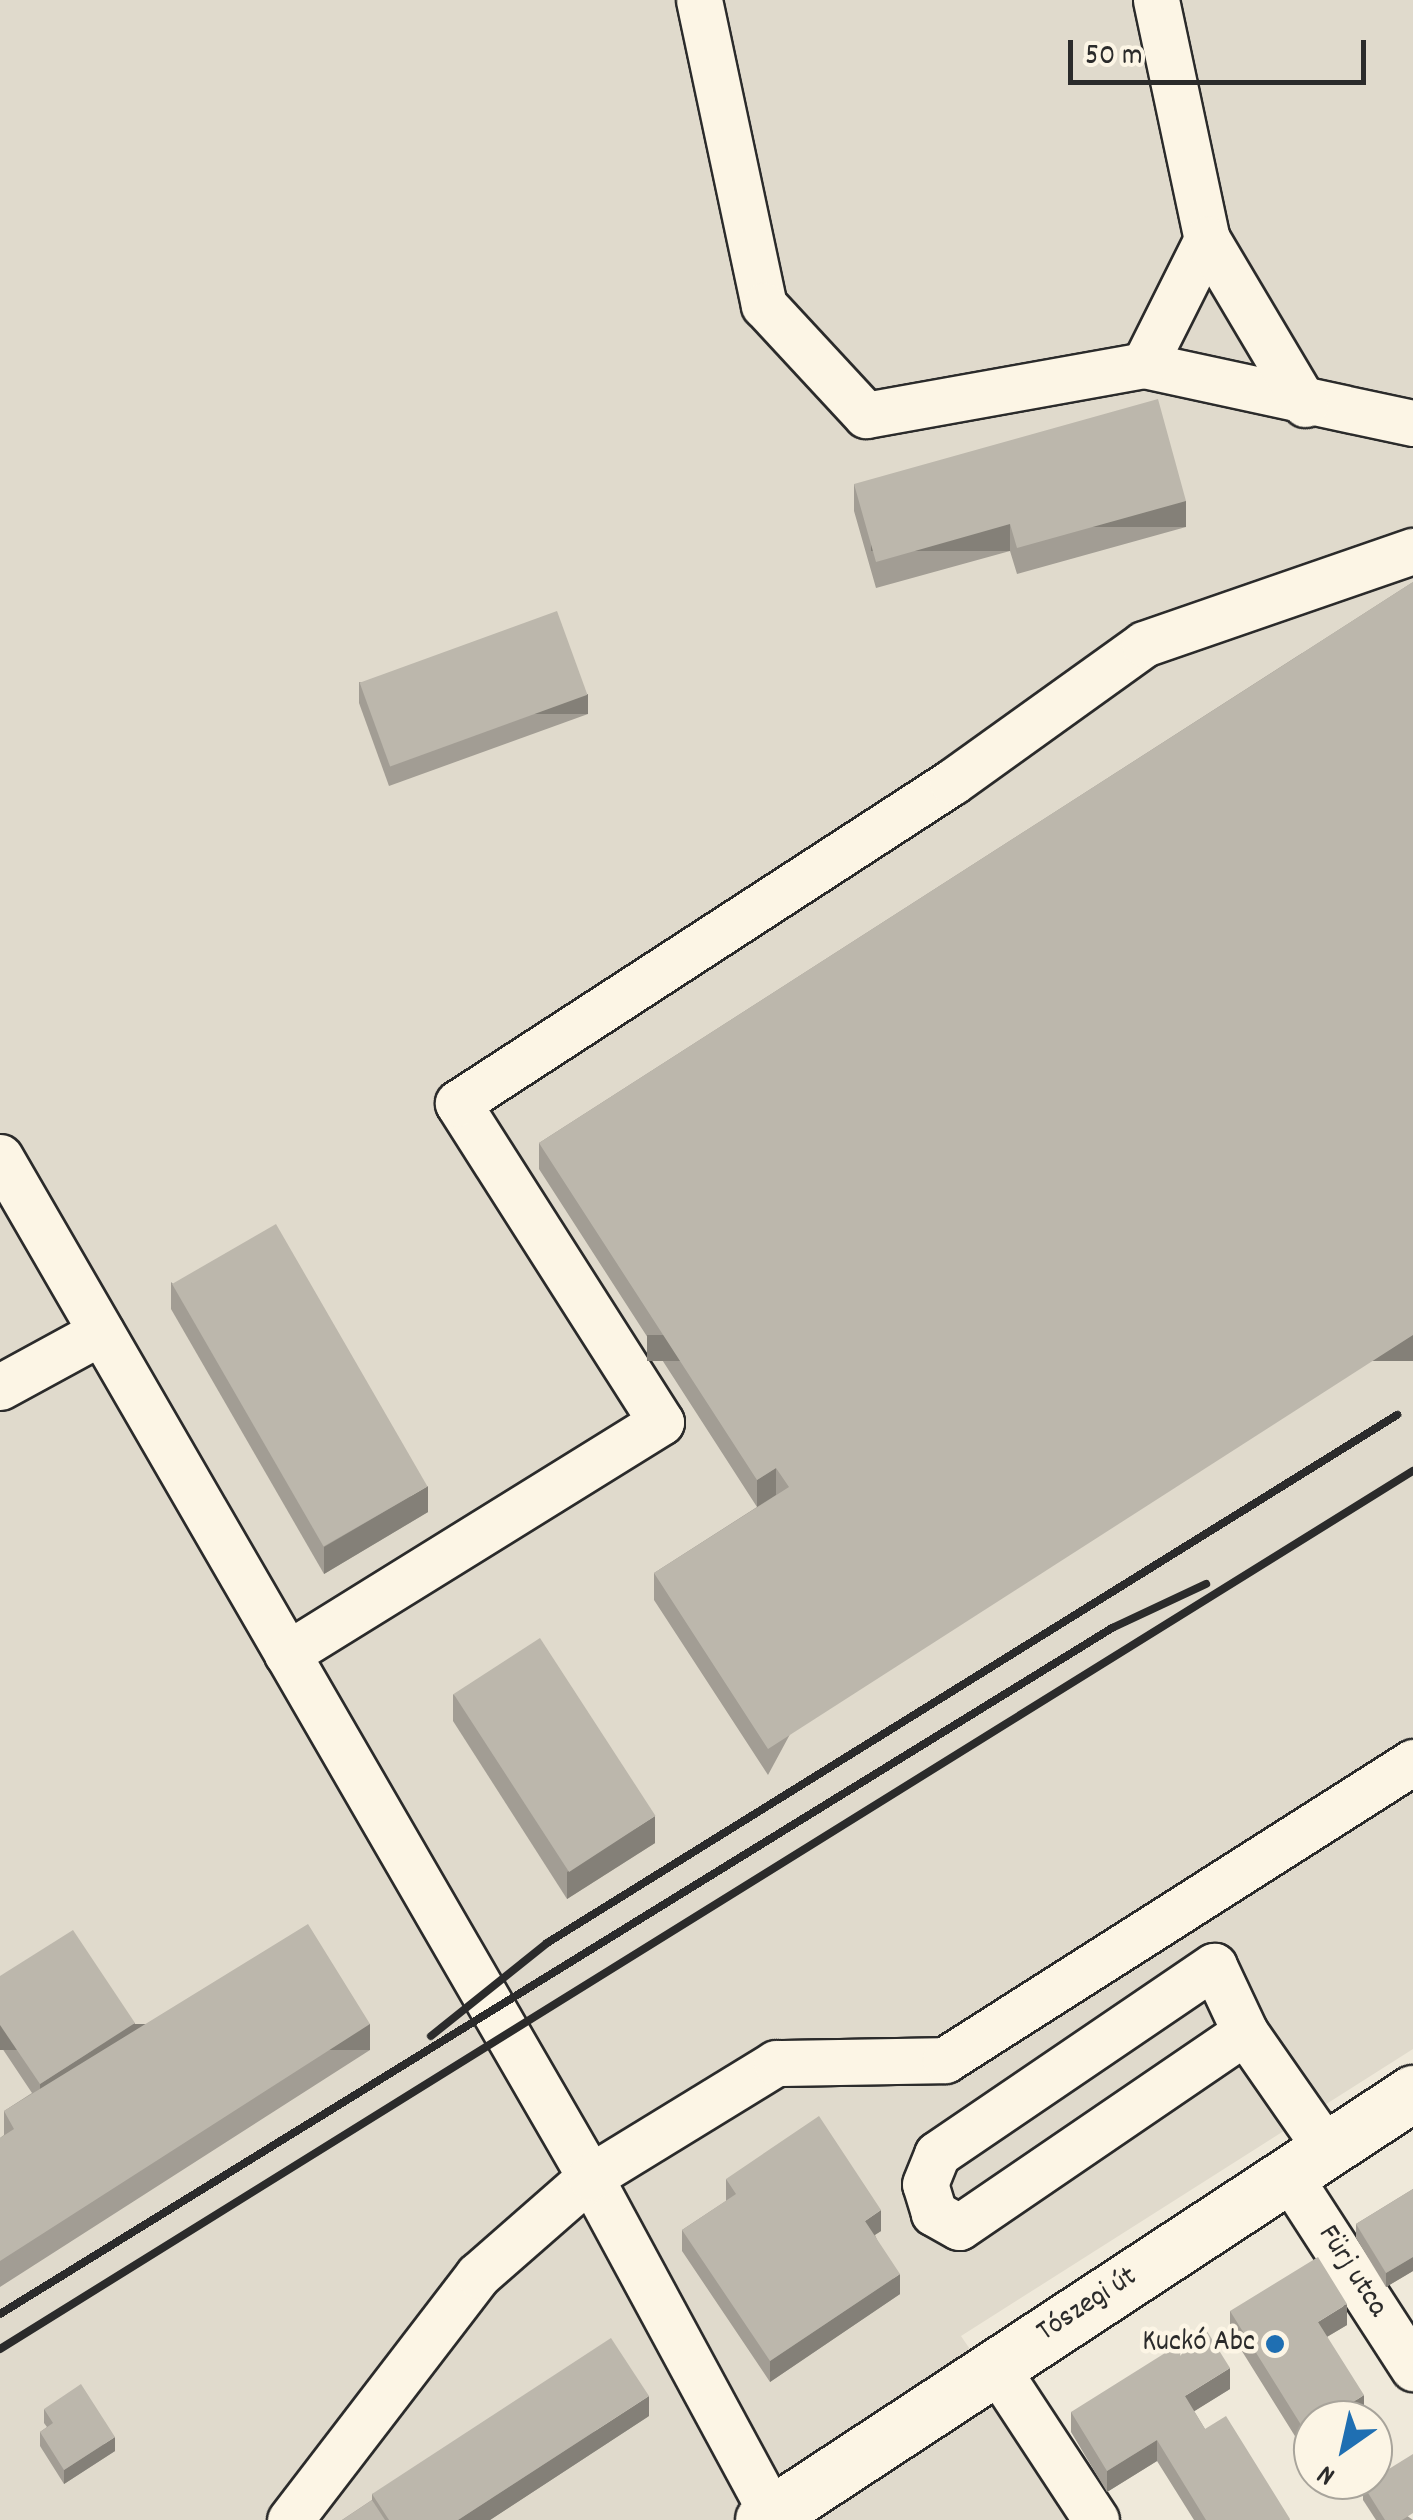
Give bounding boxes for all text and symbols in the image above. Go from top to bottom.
scale bar [1073,20,1370,82]
text: 50 m [1085,36,1143,79]
street label: Fürj utca [1308,2219,1394,2325]
street label: Tószegi út [1031,2260,1145,2352]
place label: Kuckó Abc [1142,2326,1255,2362]
marker: Kuckó Abc [1264,2333,1286,2355]
north arrow [1293,2400,1393,2500]
text: N [1310,2453,1344,2494]

